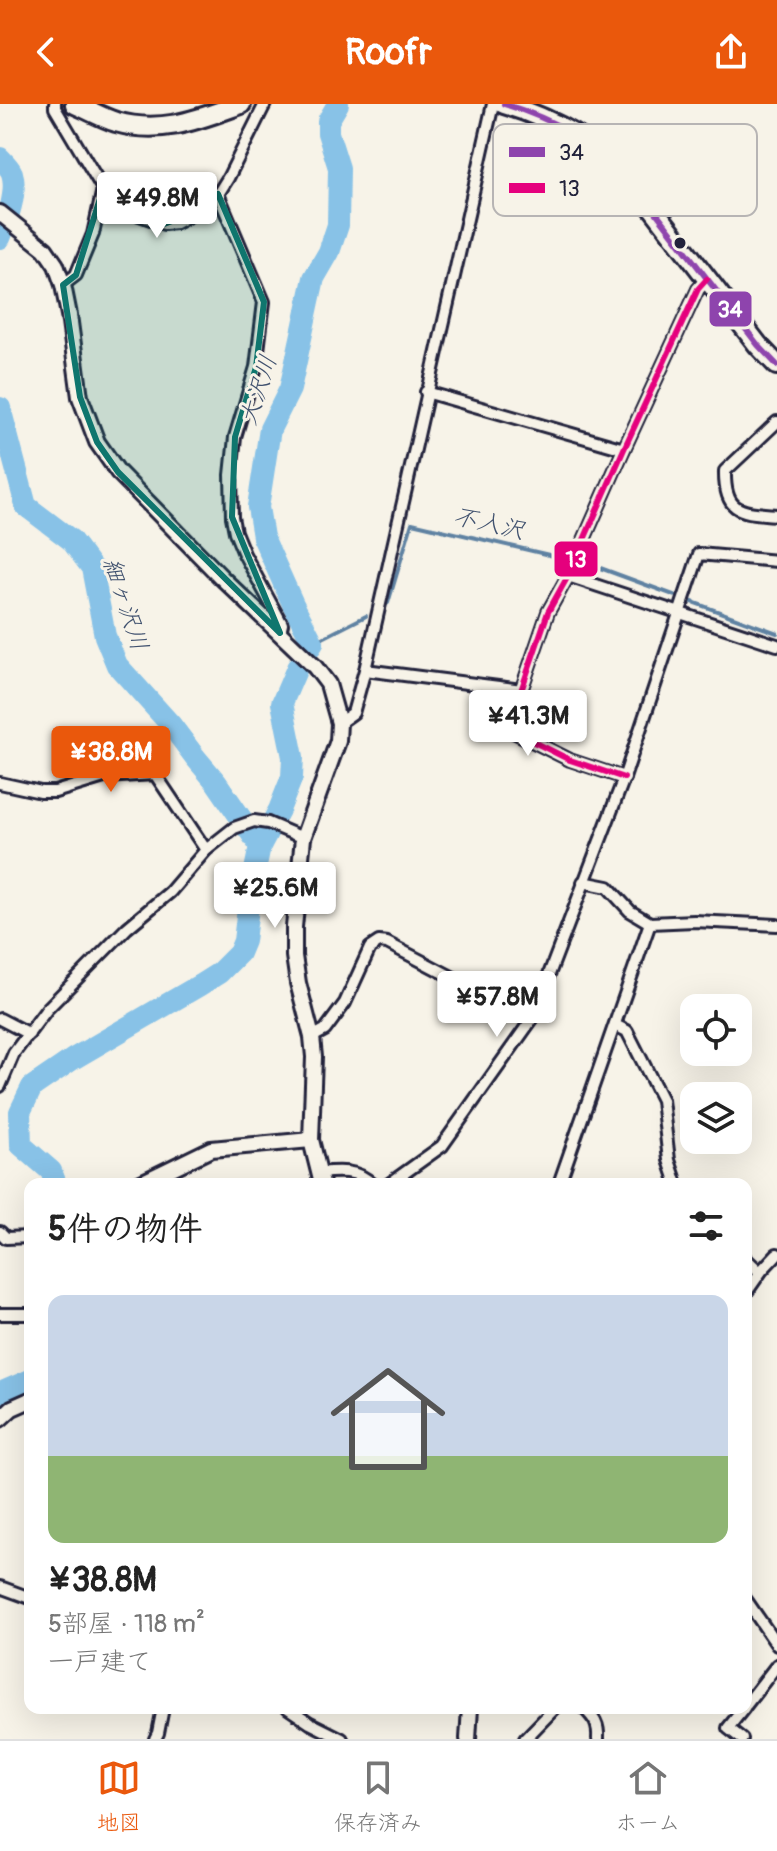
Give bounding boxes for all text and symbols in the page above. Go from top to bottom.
icon: back [24,30,68,74]
text: Roofr [345,30,432,75]
icon: share [709,30,753,74]
legend [493,124,757,216]
text: 34 [559,139,584,167]
pin: ¥49.8M [92,172,222,240]
text: 13 [559,175,580,203]
text: ¥49.8M [115,182,199,214]
unlabelled marker [672,235,688,251]
line badge: 34 [708,290,753,328]
text: 34 [717,296,743,324]
water label: 大沢川 [234,351,283,429]
water label: 不入沢 [451,501,528,546]
line badge: 13 [553,540,599,578]
text: 13 [566,546,586,574]
water label: 細ヶ沢川 [97,554,154,654]
pin: ¥41.3M [463,690,593,758]
text: ¥41.3M [487,700,569,732]
pin: ¥38.8M [46,726,176,794]
text: ¥38.8M [69,736,153,768]
pin: ¥25.6M [210,862,340,930]
text: ¥25.6M [232,872,318,904]
pin: ¥57.8M [432,971,562,1039]
text: ¥57.8M [455,981,539,1013]
map controls [680,994,752,1154]
button: locate [680,994,752,1066]
button: layers [680,1082,752,1154]
icon: filters [684,1204,728,1248]
text: 5件の物件 [48,1208,202,1251]
icon: home [316,1347,460,1491]
text: ¥38.8M [48,1559,157,1602]
text: 5部屋 · 118 m² [48,1608,205,1640]
text: 一戸建て [48,1646,152,1678]
tab: 地図 [97,1756,141,1837]
tab: 保存済み [334,1756,422,1837]
tab: ホーム [615,1756,680,1837]

